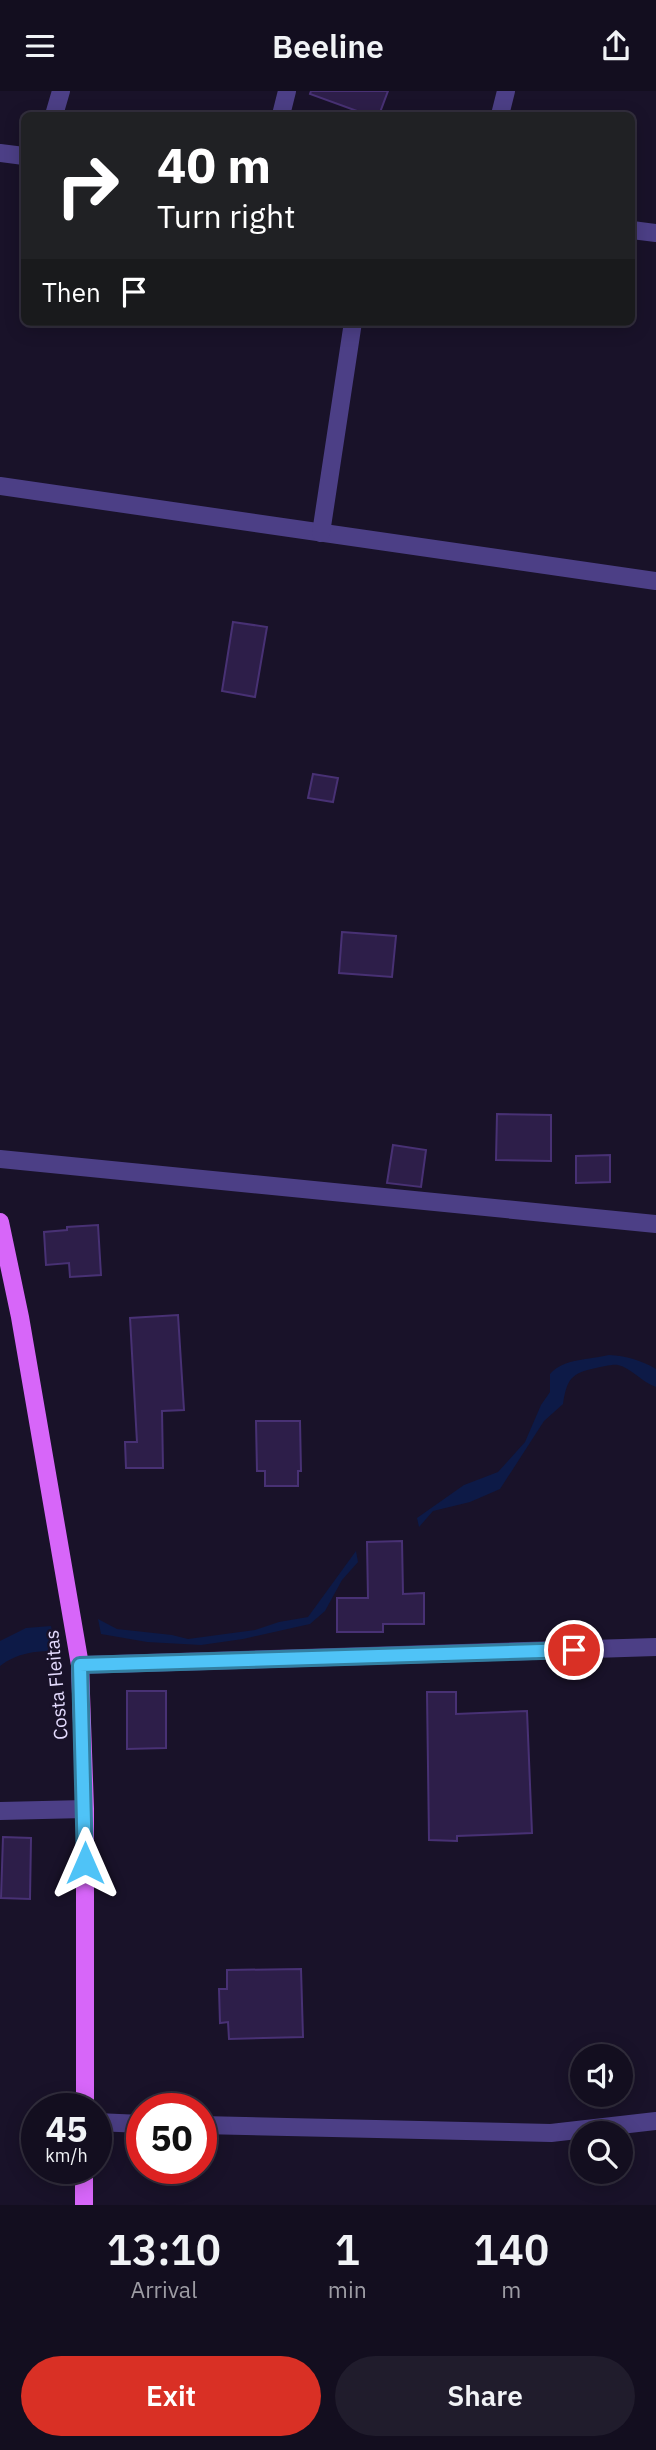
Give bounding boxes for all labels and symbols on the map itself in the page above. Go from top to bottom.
pin [544,1620,604,1680]
street label: Costa Fleitas [39,1629,73,1741]
position arrow [48,1826,122,1900]
speed limit sign: 50 [126,2093,217,2184]

